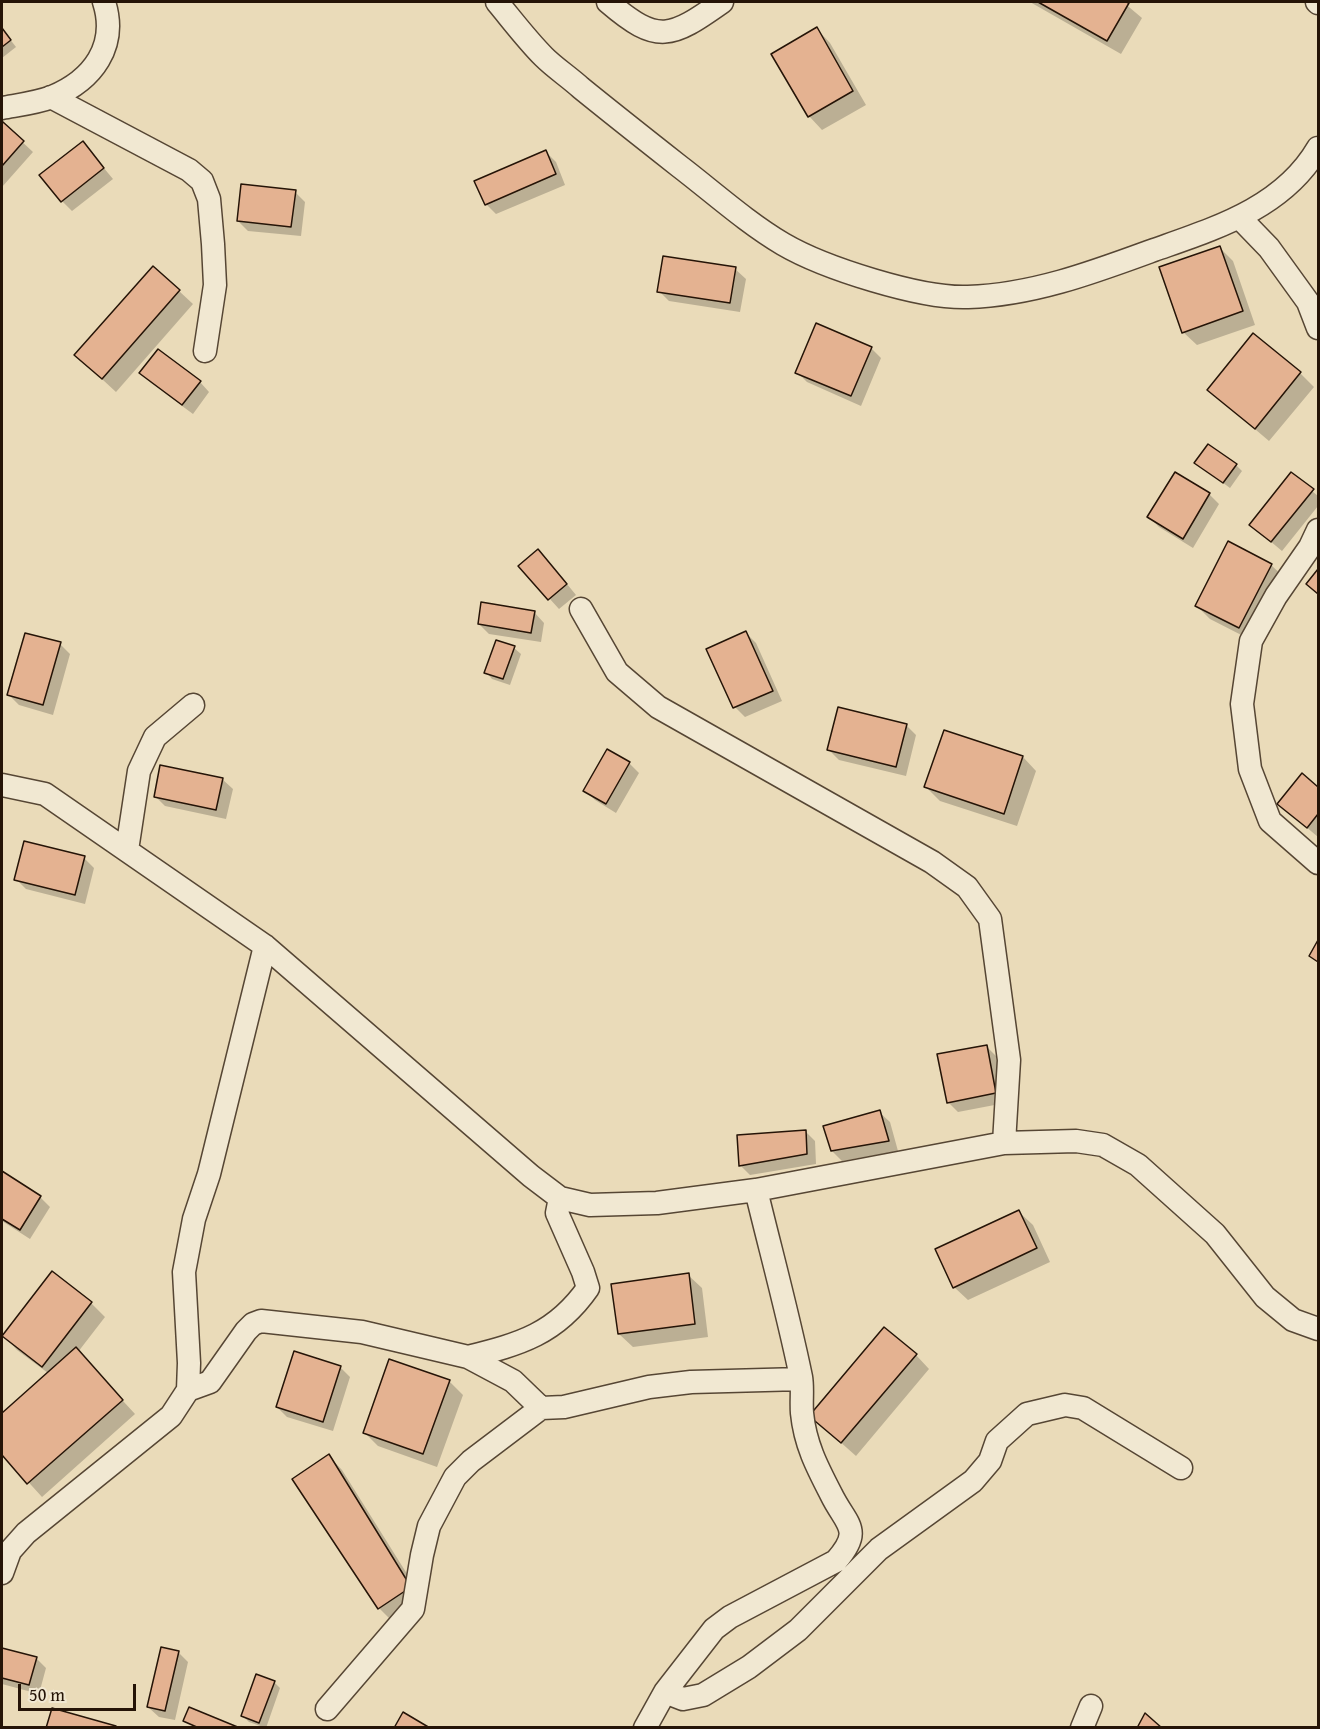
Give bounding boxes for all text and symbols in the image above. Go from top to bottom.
scale bar [21,1672,140,1710]
text: 50 m [29,1681,65,1708]

